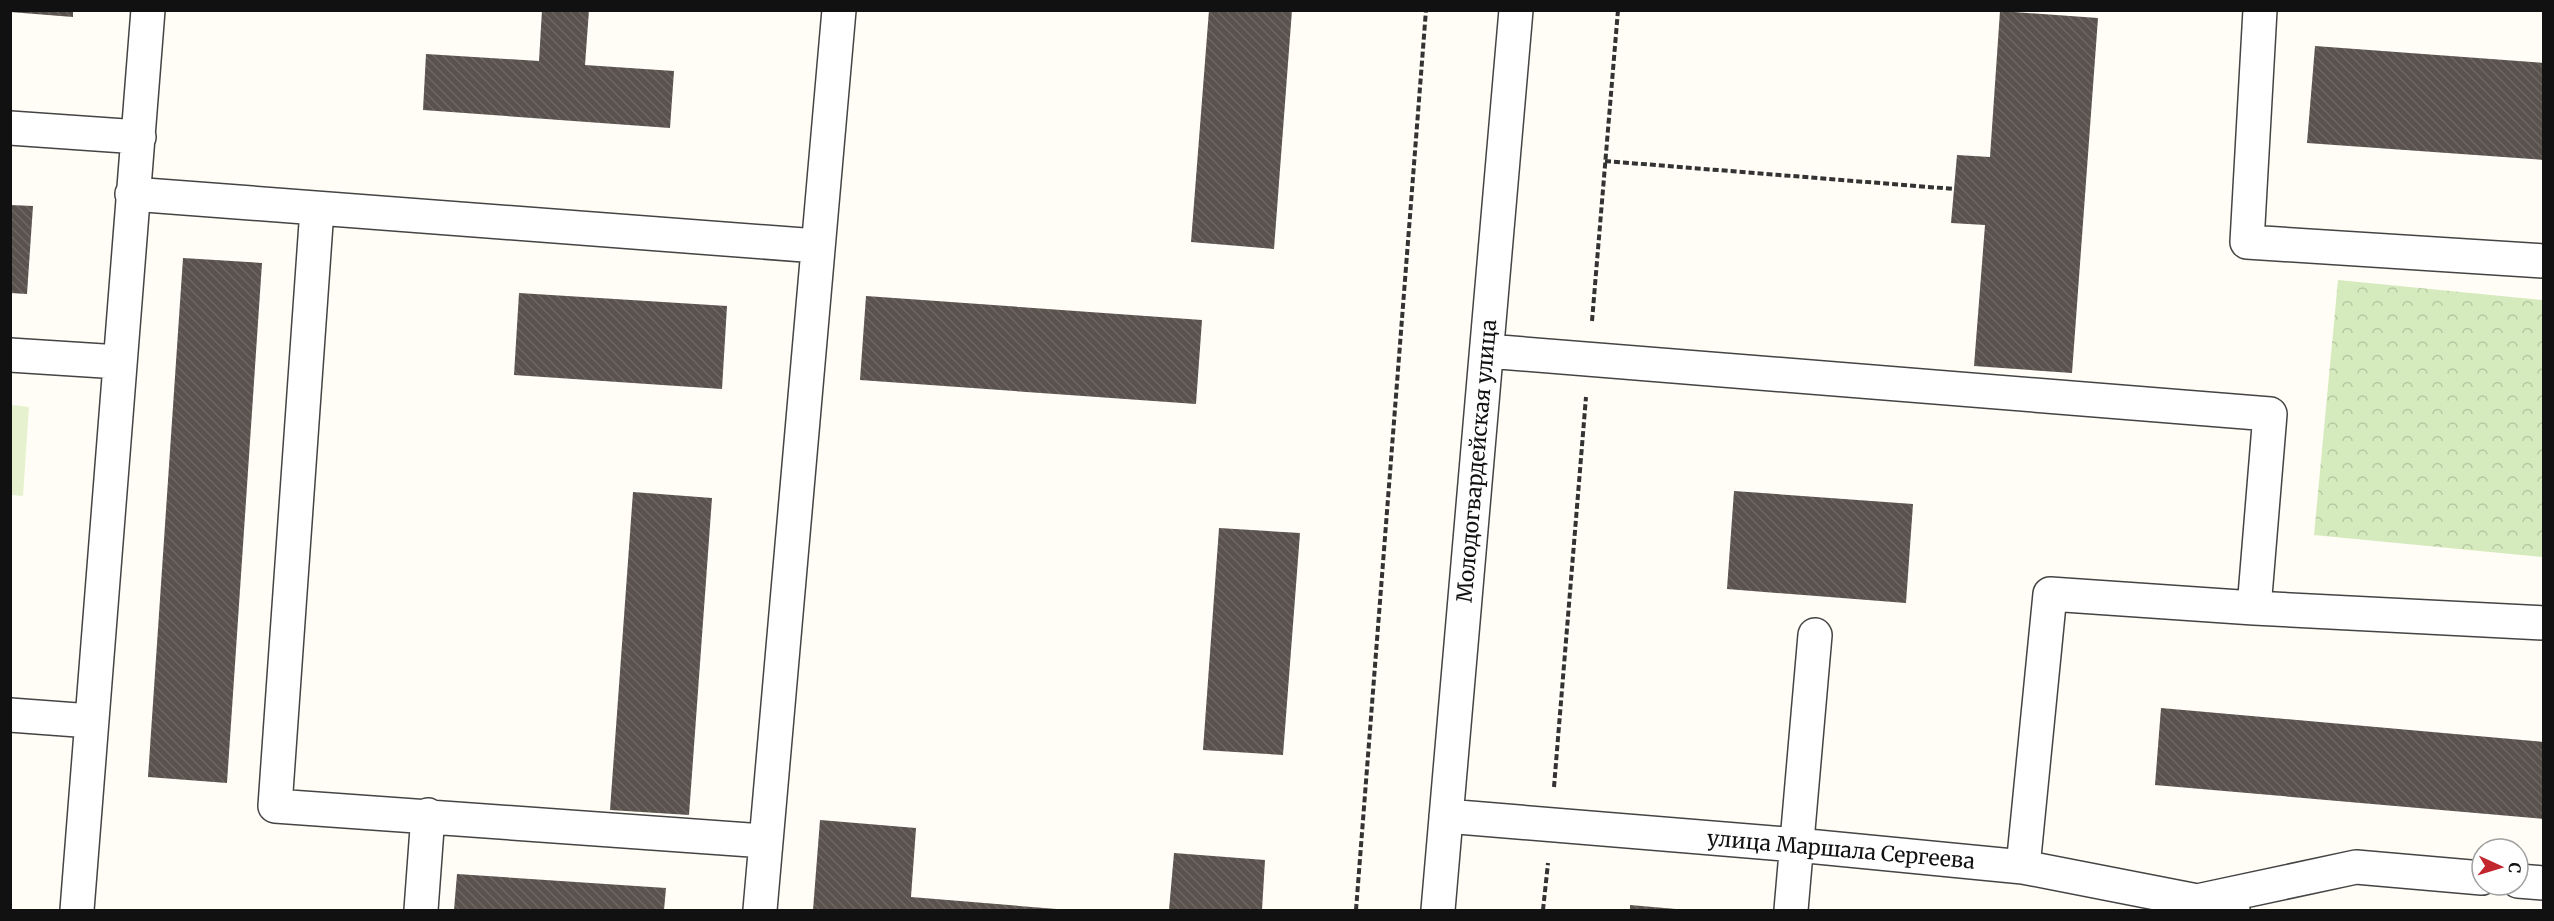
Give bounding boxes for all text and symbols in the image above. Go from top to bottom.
street label: Молодогвардейская улица [1451,318,1502,604]
street label: улица Маршала Сергеева [1706,824,1976,875]
north arrow [2470,837,2530,897]
text: С [2505,862,2525,874]

